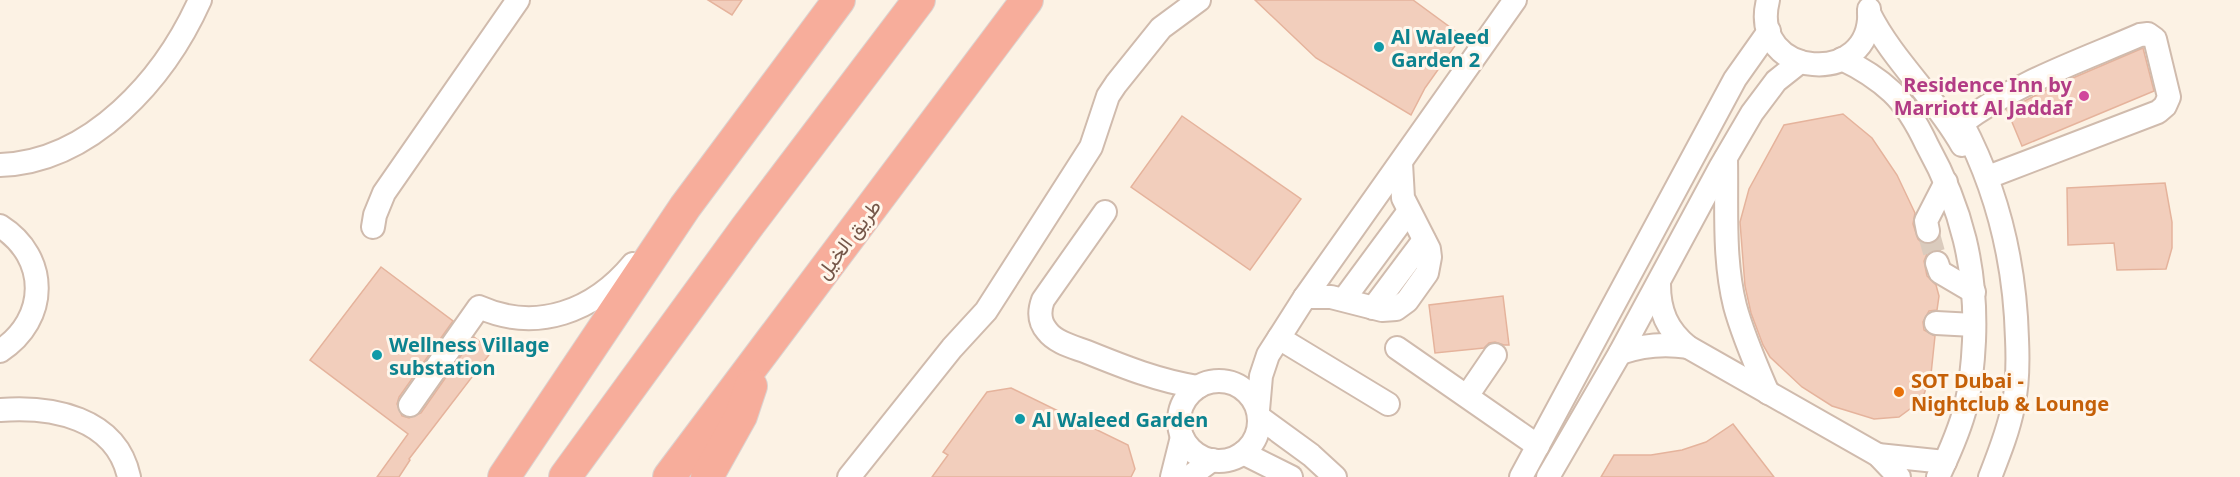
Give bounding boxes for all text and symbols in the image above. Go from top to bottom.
place label: Al Waleed Garden 2 [1391,23,1489,73]
marker: Al Waleed Garden 2 [1372,40,1386,54]
place label: Residence Inn by Marriott Al Jaddaf [1894,71,2073,121]
marker: Residence Inn by Marriott Al Jaddaf [2077,89,2091,103]
street label: طريق الخيل [809,194,887,284]
place label: Wellness Village substation [389,331,550,381]
marker: Wellness Village substation [370,348,384,362]
place label: SOT Dubai - Nightclub & Lounge [1911,367,2109,417]
marker: SOT Dubai - Nightclub & Lounge [1892,385,1906,399]
place label: Al Waleed Garden [1032,406,1208,433]
marker: Al Waleed Garden [1013,412,1027,426]

